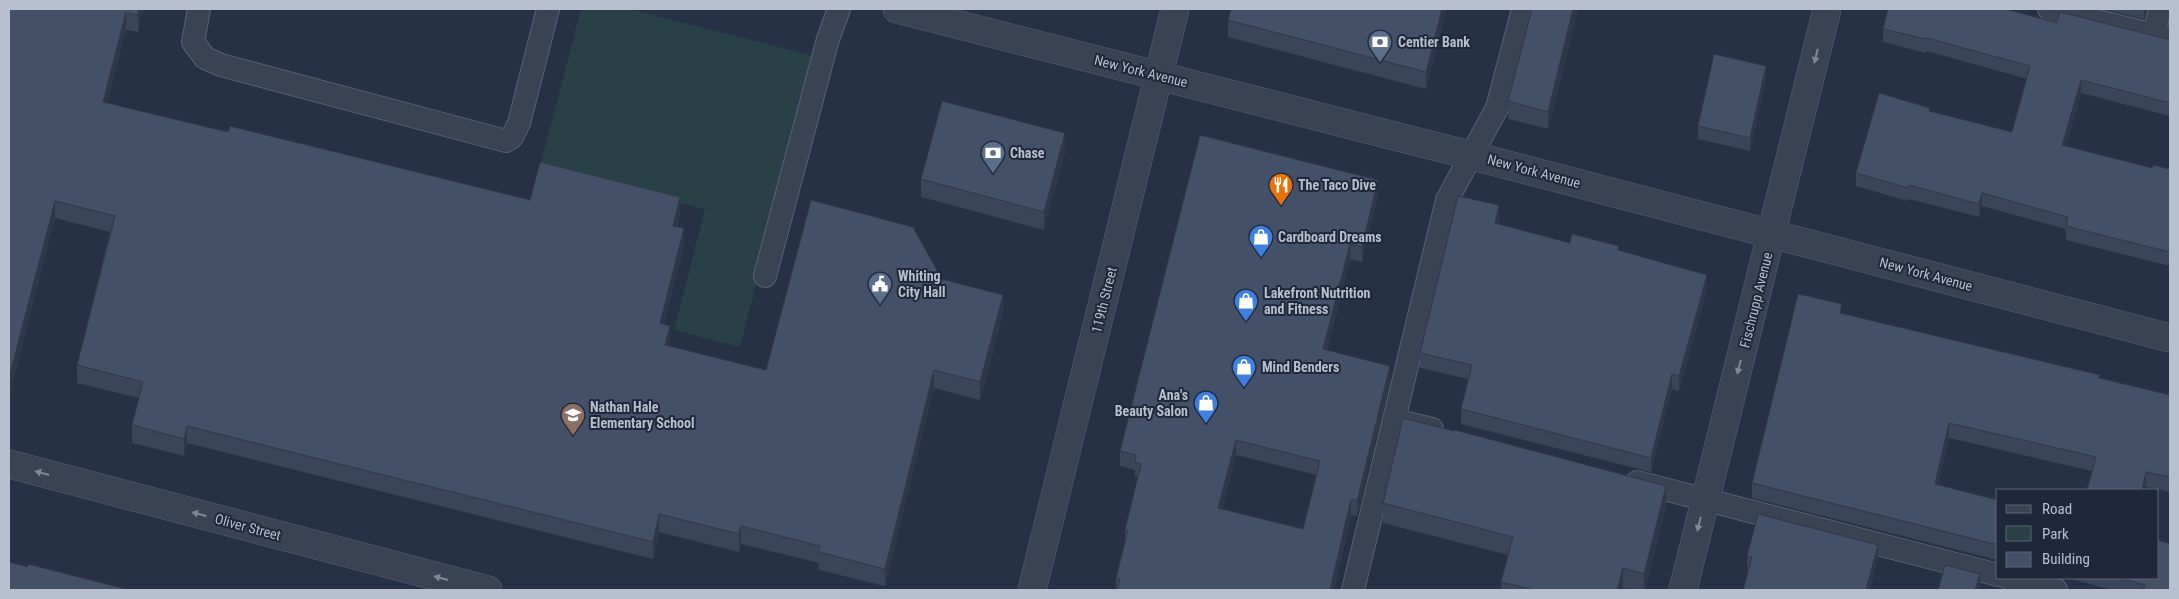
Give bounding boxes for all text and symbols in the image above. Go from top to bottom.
bank icon: Centier Bank [1367,29,1393,63]
place label: Centier Bank [1398,34,1470,50]
one-way arrow [1812,49,1820,64]
street label: New York Avenue [1093,52,1190,90]
bank icon: Chase [980,140,1006,174]
place label: Chase [1010,145,1045,161]
street label: New York Avenue [1486,151,1583,191]
restaurant icon: The Taco Dive [1268,172,1294,206]
place label: The Taco Dive [1298,177,1376,193]
shop icon: Cardboard Dreams [1248,224,1274,258]
place label: Cardboard Dreams [1278,229,1382,245]
street label: Fischrupp Avenue [1736,250,1776,349]
street label: New York Avenue [1878,254,1975,294]
street label: 119th Street [1088,265,1120,335]
place label: Whiting City Hall [898,268,946,300]
public building icon: Whiting City Hall [867,271,893,305]
place label: Lakefront Nutrition and Fitness [1264,285,1371,317]
shop icon: Lakefront Nutrition and Fitness [1233,288,1259,322]
shop icon: Mind Benders [1231,354,1257,388]
place label: Mind Benders [1262,359,1339,375]
one-way arrow [1735,359,1743,374]
place label: Ana's Beauty Salon [1115,387,1188,419]
shop icon: Ana's Beauty Salon [1193,390,1219,424]
place label: Nathan Hale Elementary School [590,399,695,431]
school or university icon: Nathan Hale Elementary School [560,402,586,436]
one-way arrow [34,469,50,477]
legend [1996,489,2159,579]
text: Road [2042,500,2072,518]
one-way arrow [192,510,207,518]
street label: Oliver Street [213,511,283,543]
one-way arrow [1695,517,1703,532]
text: Park [2042,525,2069,543]
text: Building [2042,550,2090,568]
one-way arrow [433,574,448,582]

